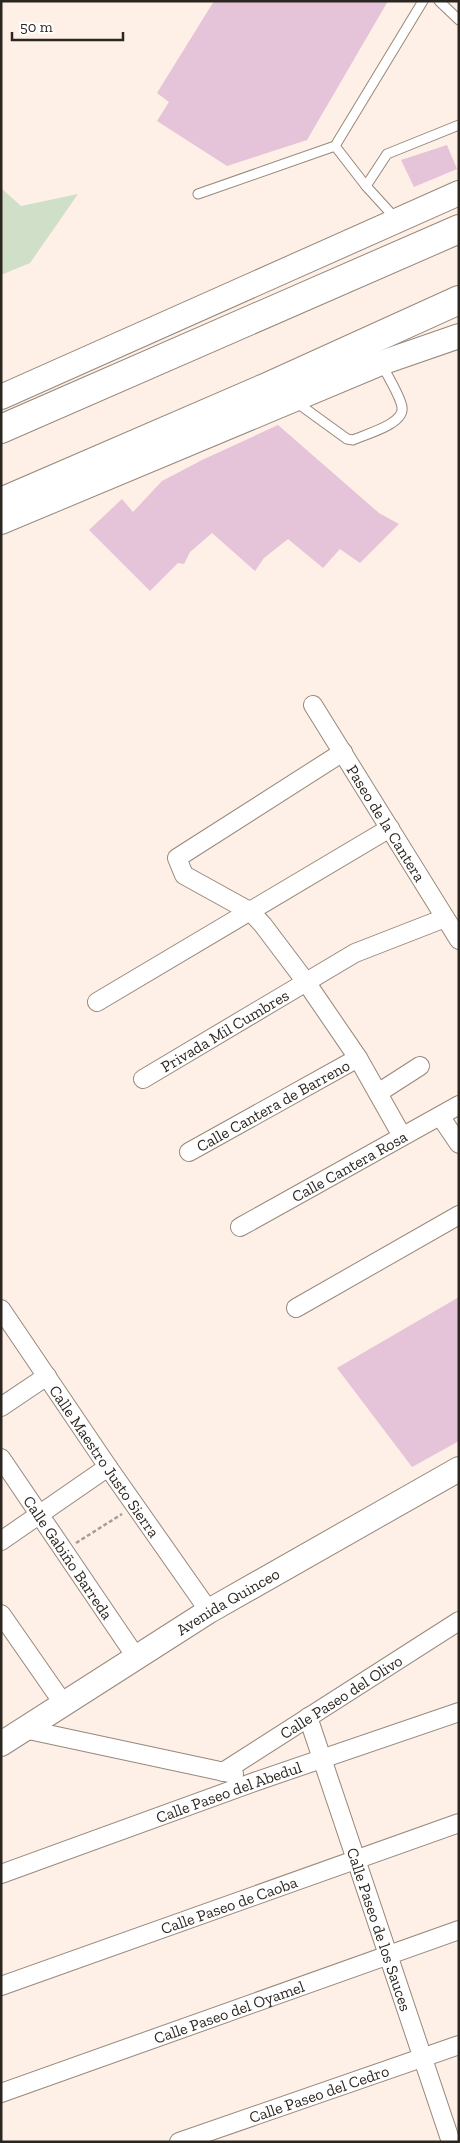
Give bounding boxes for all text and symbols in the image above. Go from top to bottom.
scale bar [12,10,124,42]
text: 50 m [20,18,53,36]
street label: Paseo de la Cantera [342,761,430,885]
street label: Privada Mil Cumbres [157,985,292,1076]
street label: Calle Cantera de Barreno [193,1056,353,1156]
street label: Calle Cantera Rosa [288,1127,411,1206]
street label: Calle Maestro Justo Sierra [45,1381,164,1541]
street label: Calle Gabiño Barreda [19,1492,117,1623]
street label: Avenida Quinceo [173,1564,283,1639]
street label: Calle Paseo del Olivo [277,1651,406,1743]
street label: Calle Paseo del Abedul [153,1758,304,1827]
street label: Calle Paseo de los Sauces [343,1845,415,2014]
street label: Calle Paseo de Caoba [158,1872,300,1938]
street label: Calle Paseo del Oyamel [151,1977,307,2048]
street label: Calle Paseo del Cedro [247,2061,392,2127]

